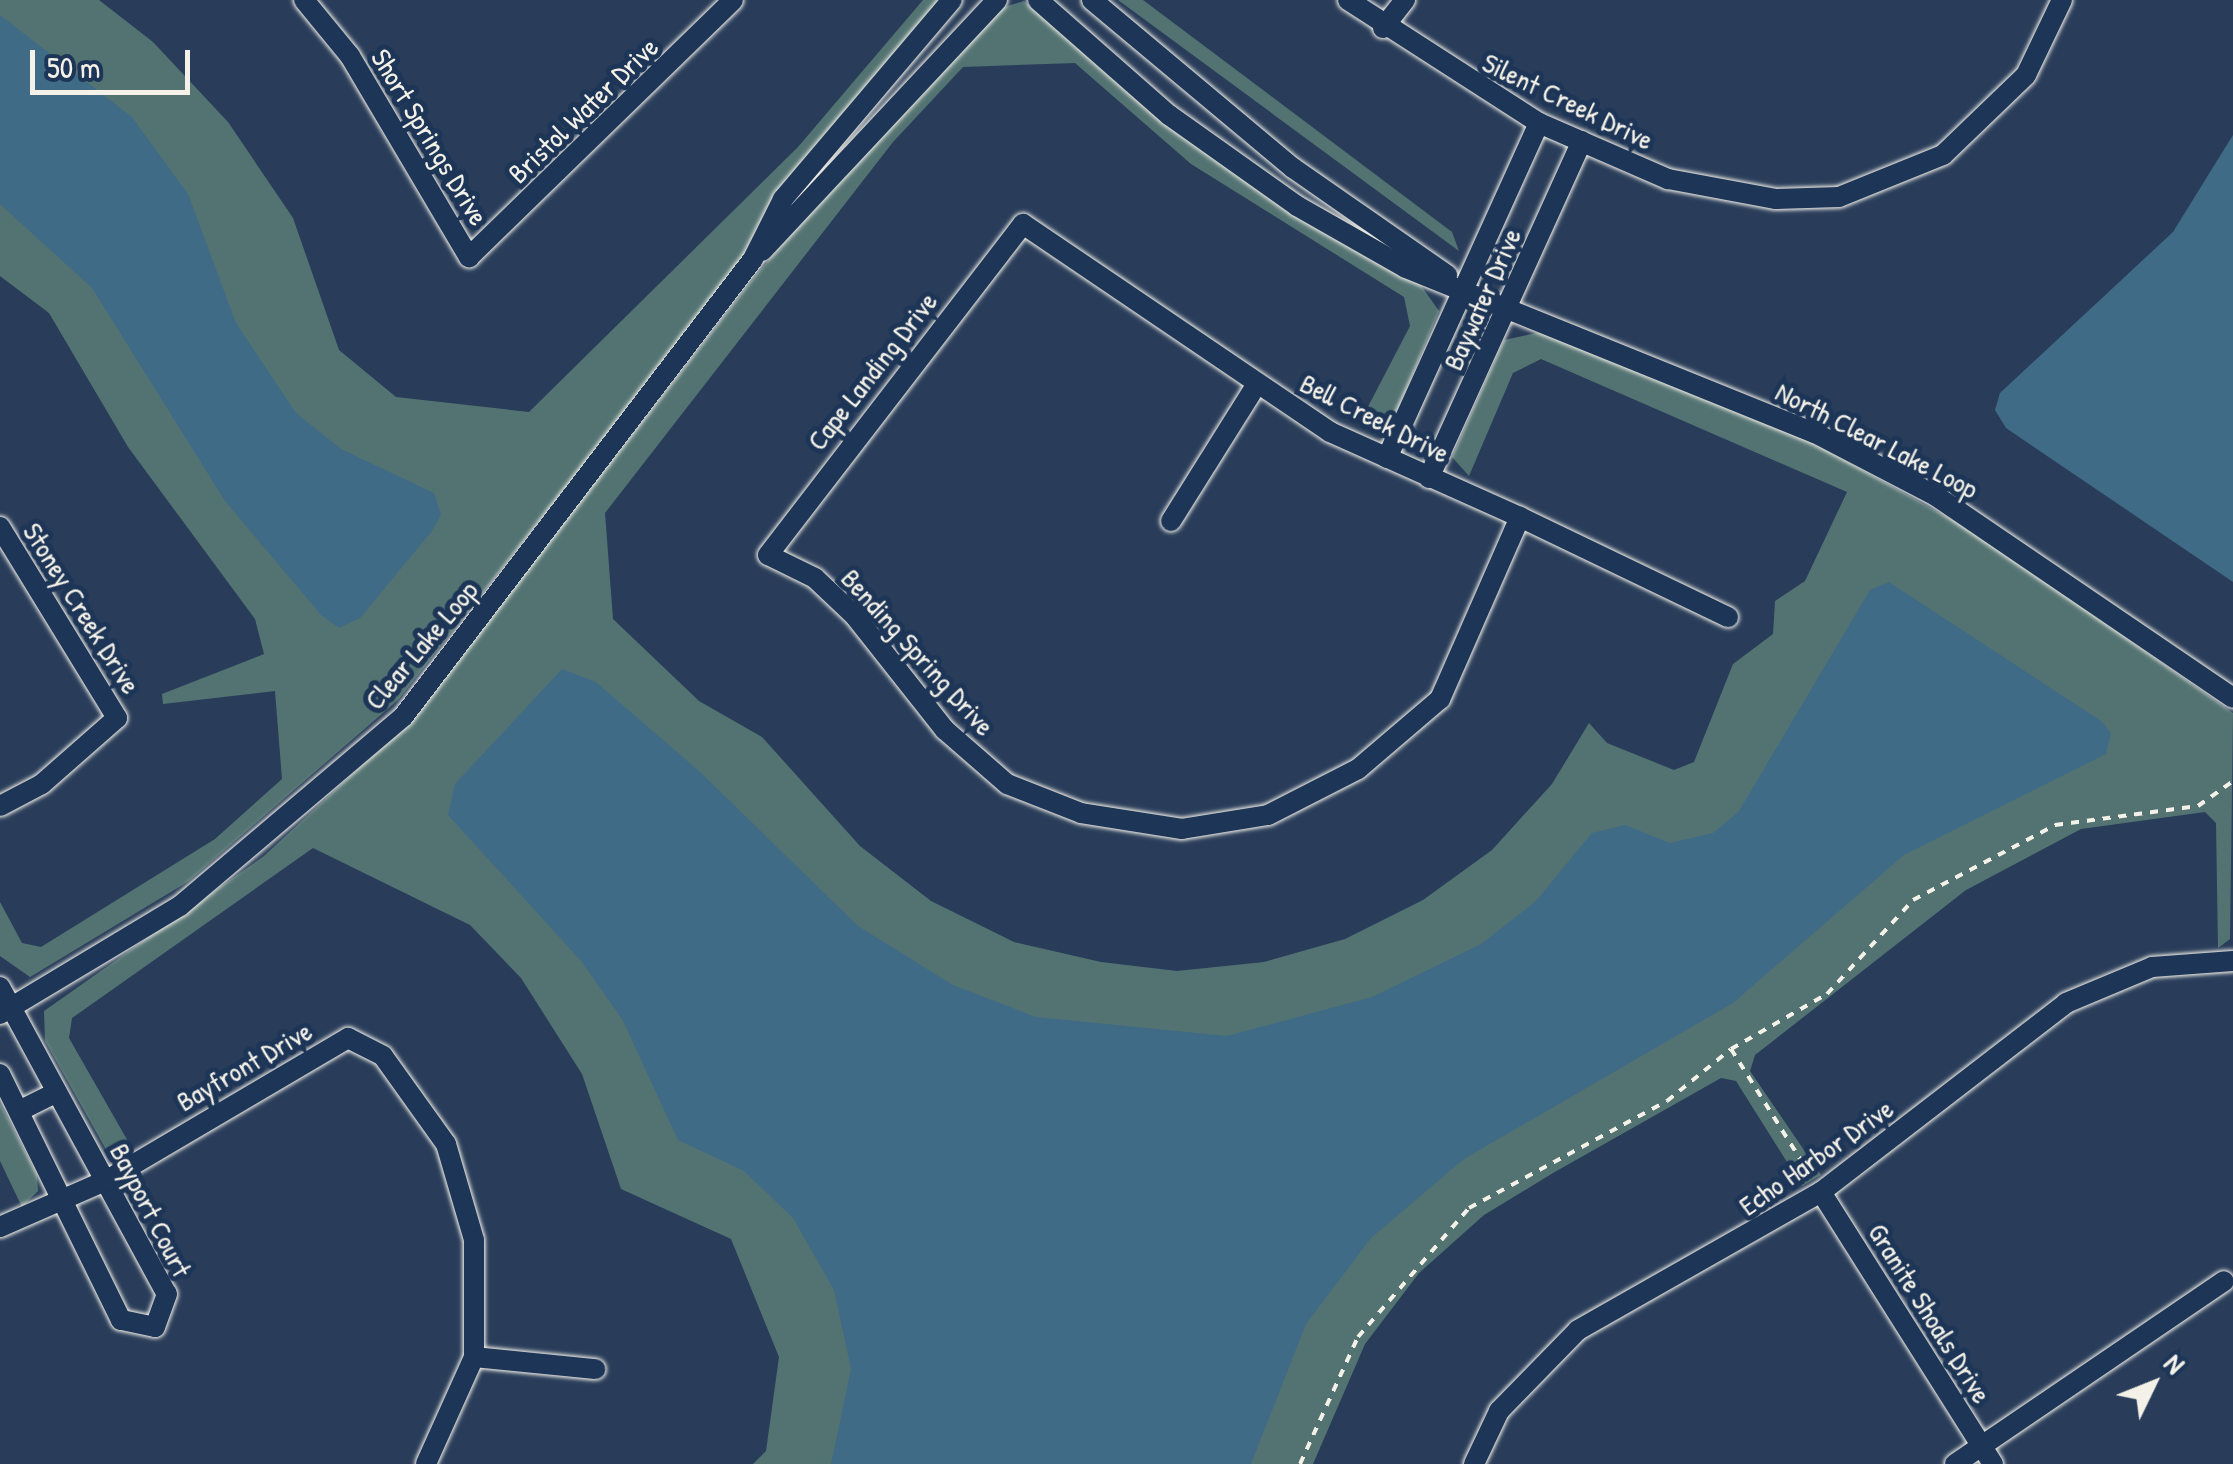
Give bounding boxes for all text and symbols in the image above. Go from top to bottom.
scale bar [35,30,195,92]
street label: Bristol Water Drive [501,30,665,190]
street label: Short Springs Drive [364,43,496,231]
street label: Silent Creek Drive [1477,45,1659,157]
text: 50 m [47,47,100,87]
street label: Baywater Drive [1436,223,1528,375]
street label: Cape Landing Drive [800,285,944,457]
street label: Bell Creek Drive [1295,366,1455,470]
street label: North Clear Lake Loop [1770,375,1984,505]
street label: Stoney Creek Drive [16,516,148,700]
street label: Bending Spring Drive [834,562,1002,742]
street label: Clear Lake Loop [357,574,485,716]
street label: Bayfront Drive [170,1014,318,1118]
street label: Echo Harbor Drive [1733,1092,1899,1222]
street label: Bayport Court [103,1138,199,1282]
street label: Granite Shoals Drive [1861,1217,1999,1409]
north arrow [2103,1334,2203,1434]
text: N [2156,1345,2194,1382]

